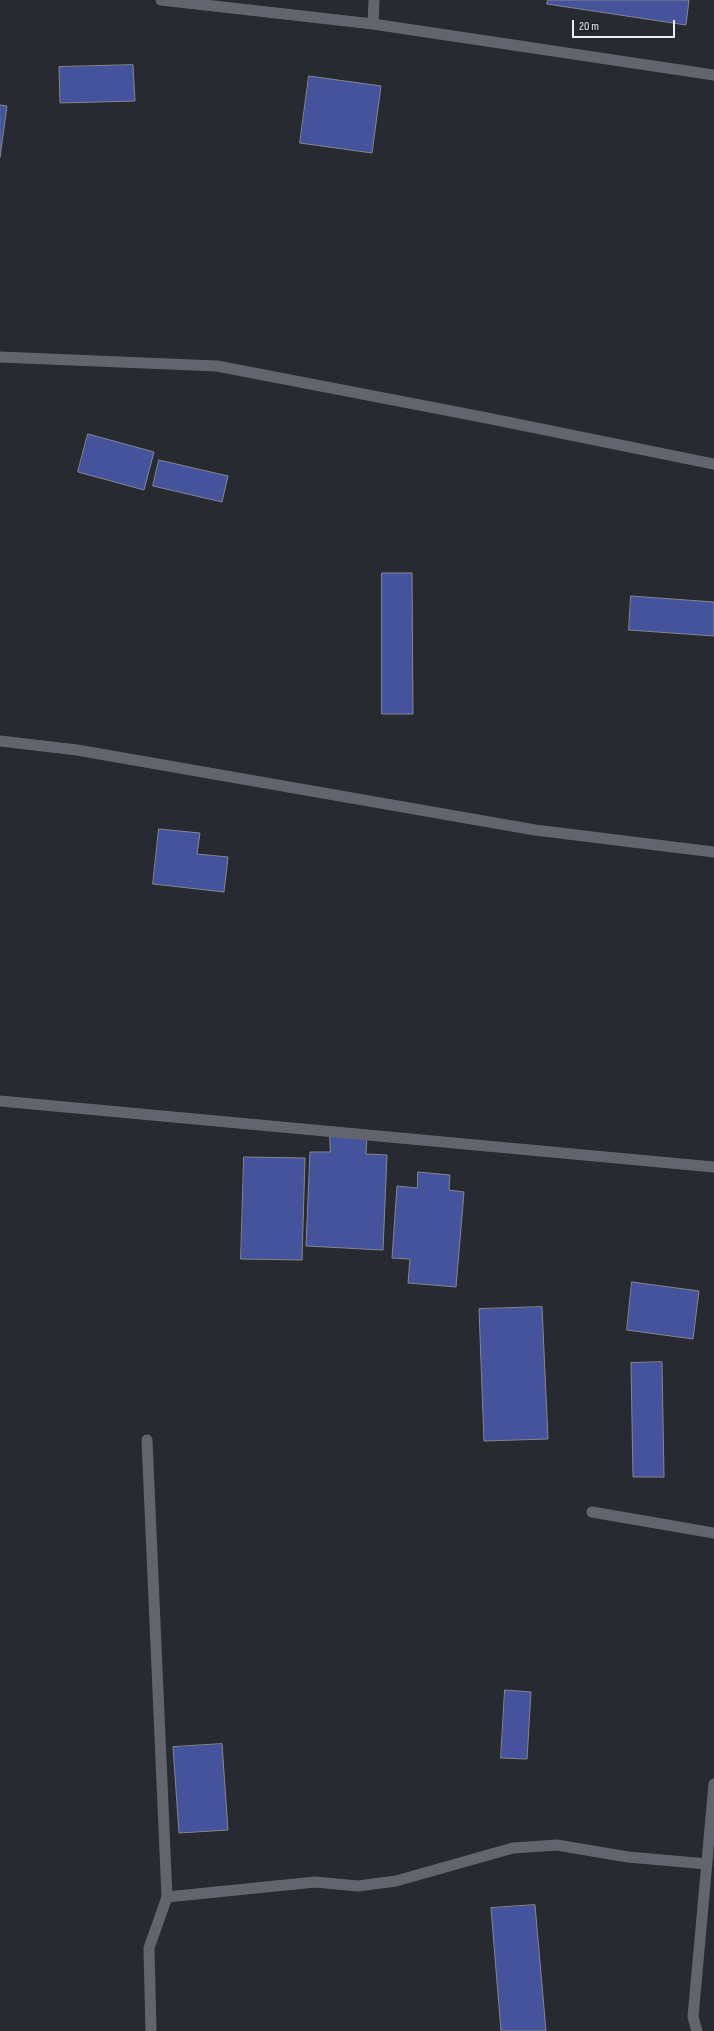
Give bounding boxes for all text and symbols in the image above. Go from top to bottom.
scale bar [574,12,677,38]
text: 20 m [579,19,599,34]

